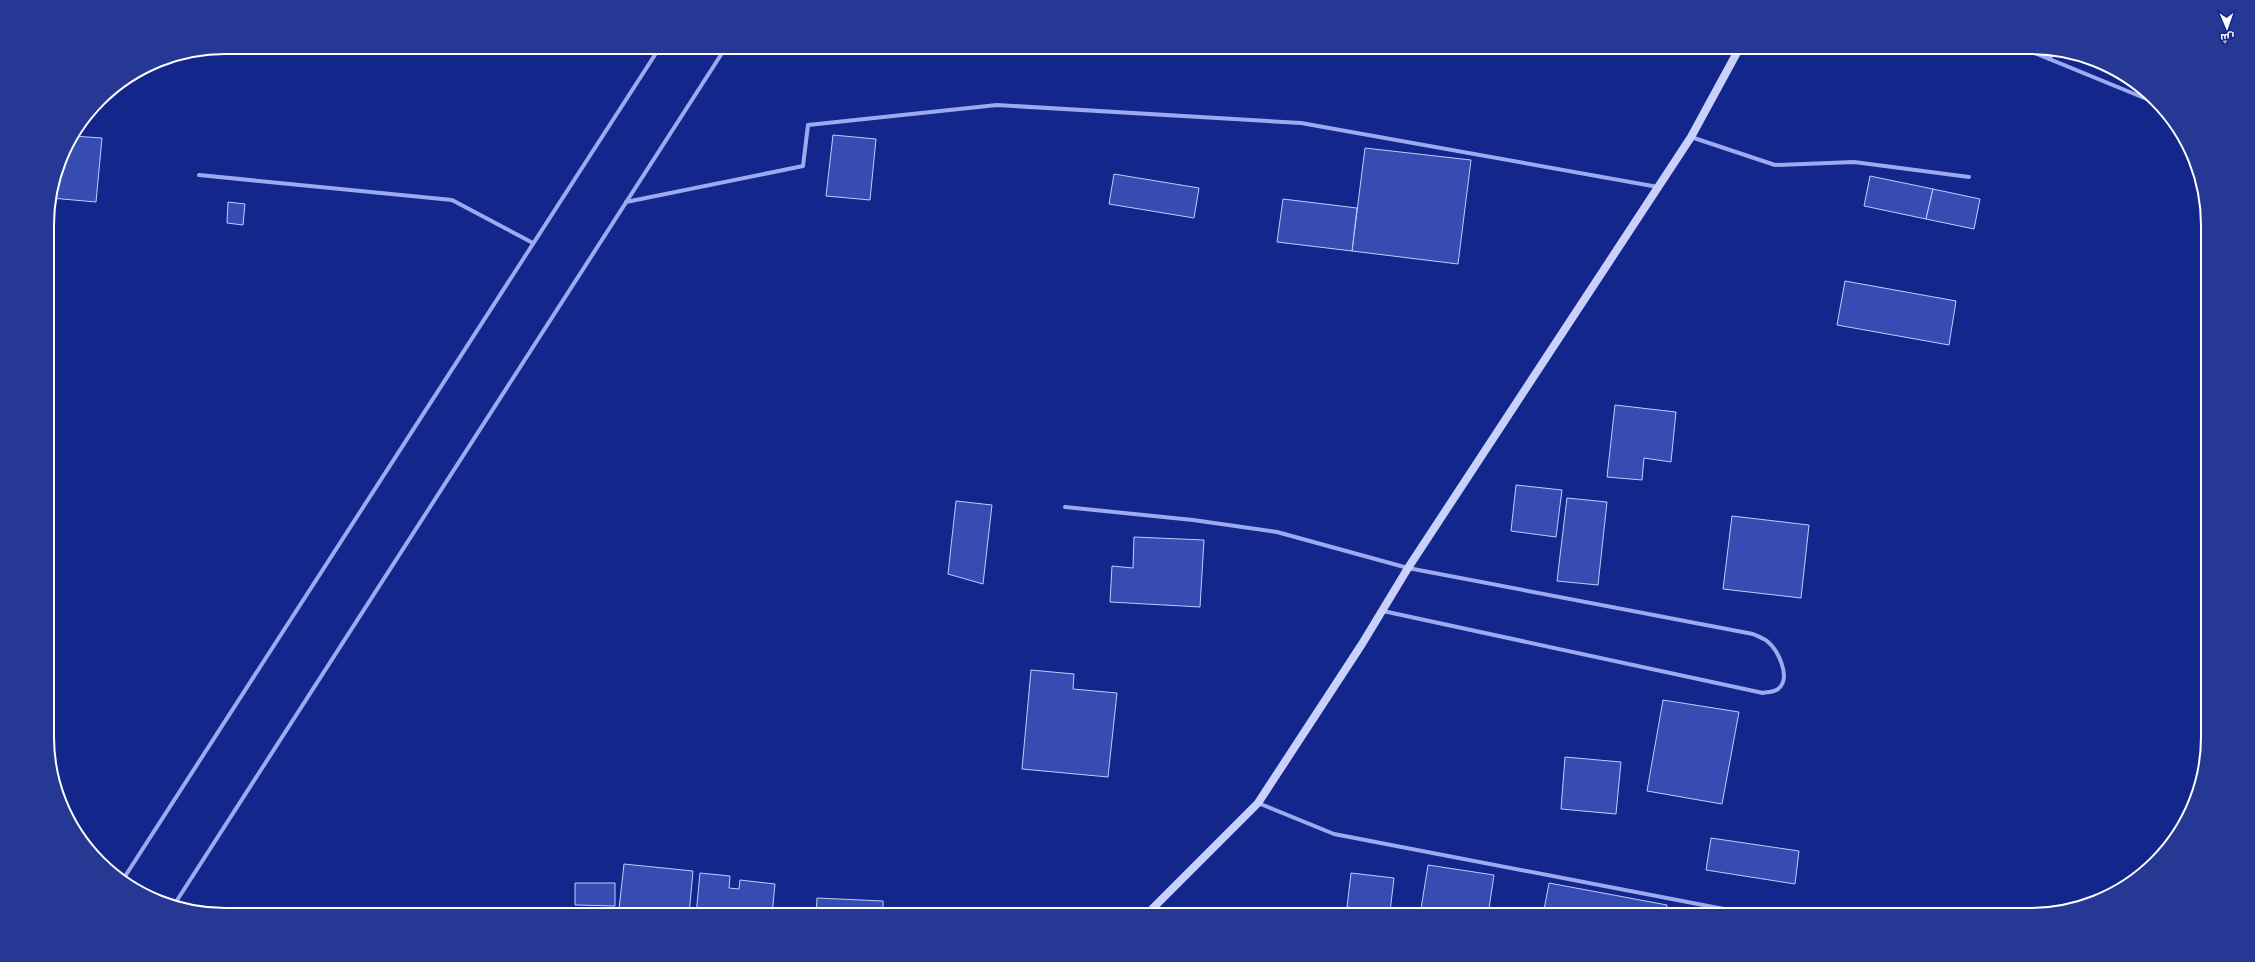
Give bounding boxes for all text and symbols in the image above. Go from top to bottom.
north arrow [2207,8,2247,48]
text: ش [2220,31,2235,44]

